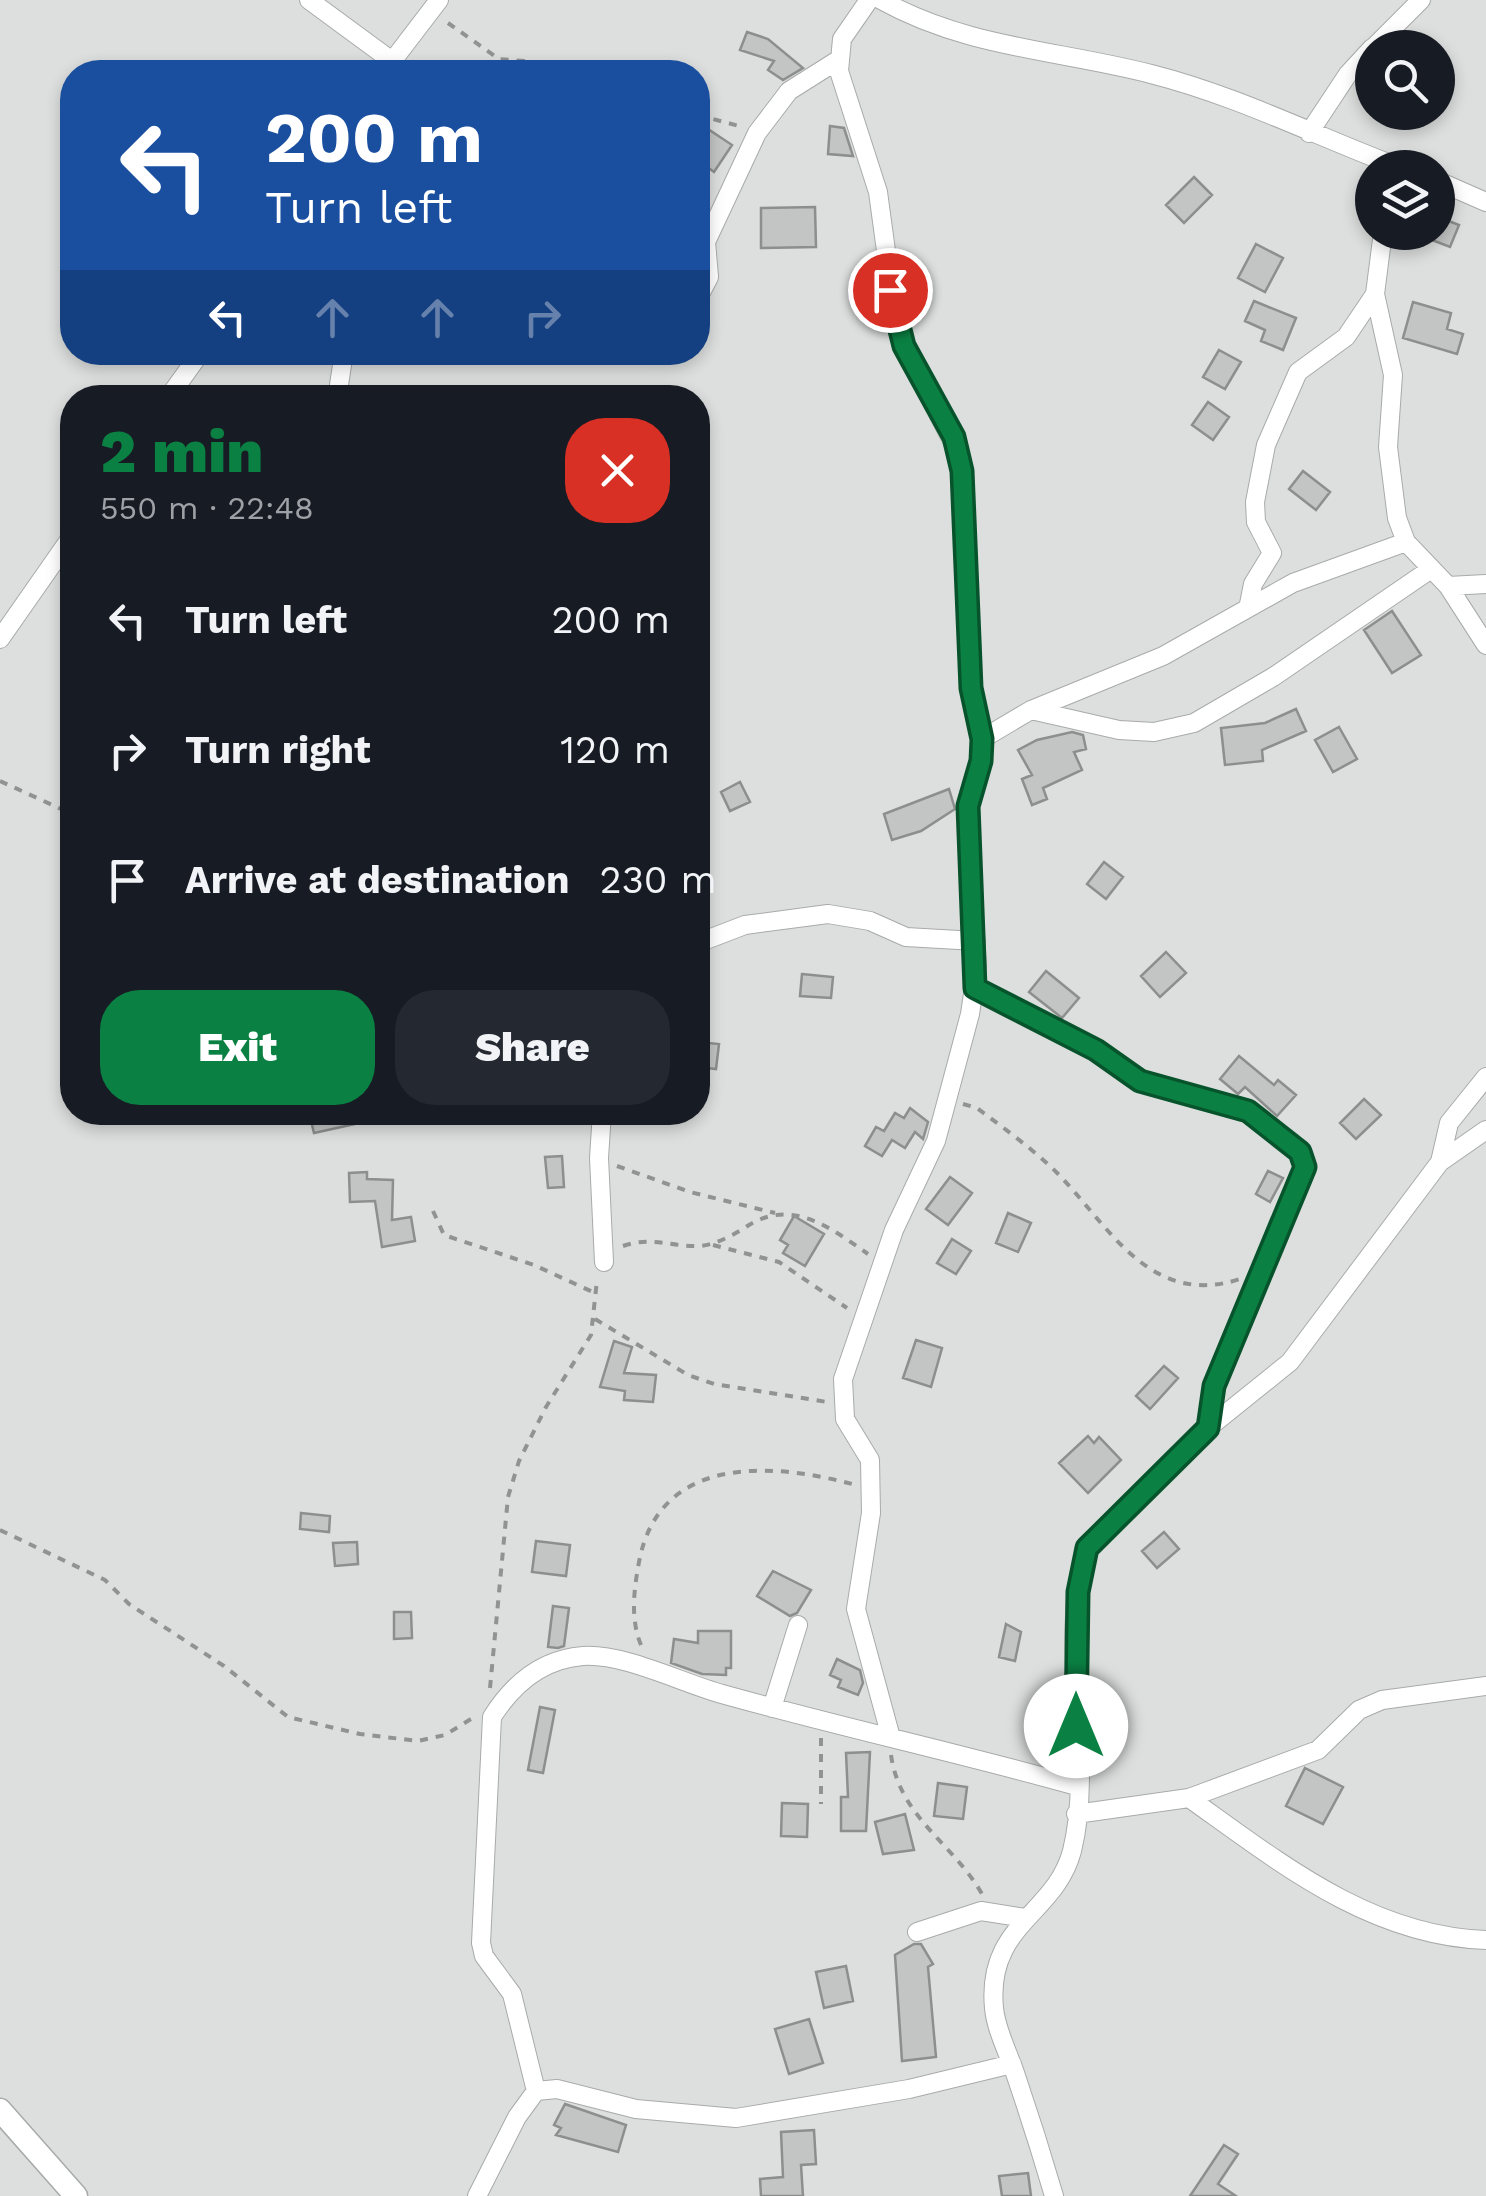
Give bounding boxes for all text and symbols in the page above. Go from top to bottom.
map controls [1355,30,1455,250]
button: search [1355,30,1455,130]
text: 200 m [265,97,483,179]
icon: left [100,100,230,230]
button: layers [1355,150,1455,250]
text: Turn left [265,181,452,234]
pin [848,248,933,333]
icon: arrive [863,263,918,318]
icon: left [200,290,255,345]
icon: ahead [305,290,360,345]
icon: ahead [410,290,465,345]
icon: right [515,290,570,345]
text: 2 min [100,416,264,487]
button: close [565,418,670,523]
text: 550 m · 22:48 [100,489,314,527]
icon: left [100,593,155,648]
text: Turn left [185,598,347,642]
text: 200 m [551,598,670,642]
icon: right [100,723,155,778]
text: Turn right [185,728,371,772]
text: 120 m [560,728,670,772]
icon: arrive [100,853,155,908]
text: Arrive at destination [185,858,570,902]
text: 230 m [600,858,717,902]
button: Exit [100,990,375,1105]
button: Share [395,990,670,1105]
position arrow [1024,1674,1128,1778]

